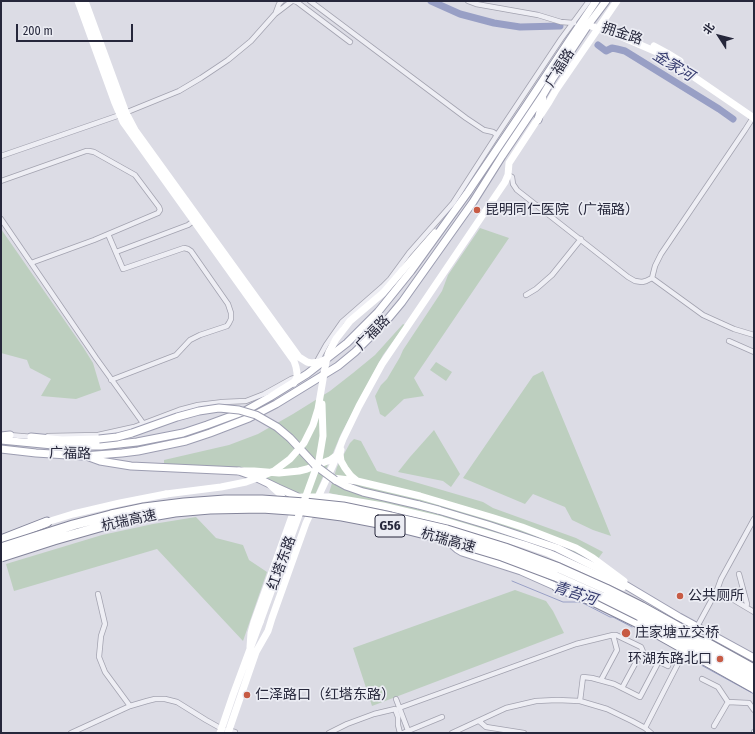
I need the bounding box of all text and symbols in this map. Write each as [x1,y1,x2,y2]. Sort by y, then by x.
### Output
scale bar [18,16,135,42]
north arrow [699,16,739,56]
street label: 拥金路 [599,20,645,48]
text: 北 [700,20,717,37]
text: 200 m [23,24,53,38]
street label: 广福路 [542,46,578,90]
water label: 金家河 [649,46,697,86]
place label: 昆明同仁医院（广福路） [485,202,639,218]
marker: 昆明同仁医院（广福路） [472,205,482,215]
street label: 广福路 [352,312,394,354]
street label: 广福路 [49,445,91,463]
street label: 杭瑞高速 [100,507,158,535]
road number: G56 [375,515,405,537]
street label: 杭瑞高速 [419,525,477,557]
street label: 红塔东路 [265,534,299,592]
water label: 青苔河 [551,578,599,610]
place label: 公共厕所 [688,588,744,604]
marker: 公共厕所 [675,591,685,601]
place label: 庄家塘立交桥 [635,625,719,641]
marker: 庄家塘立交桥 [620,627,632,639]
place label: 环湖东路北口 [628,651,712,667]
marker: 环湖东路北口 [715,654,725,664]
place label: 仁泽路口（红塔东路） [255,687,395,703]
marker: 仁泽路口（红塔东路） [242,690,252,700]

